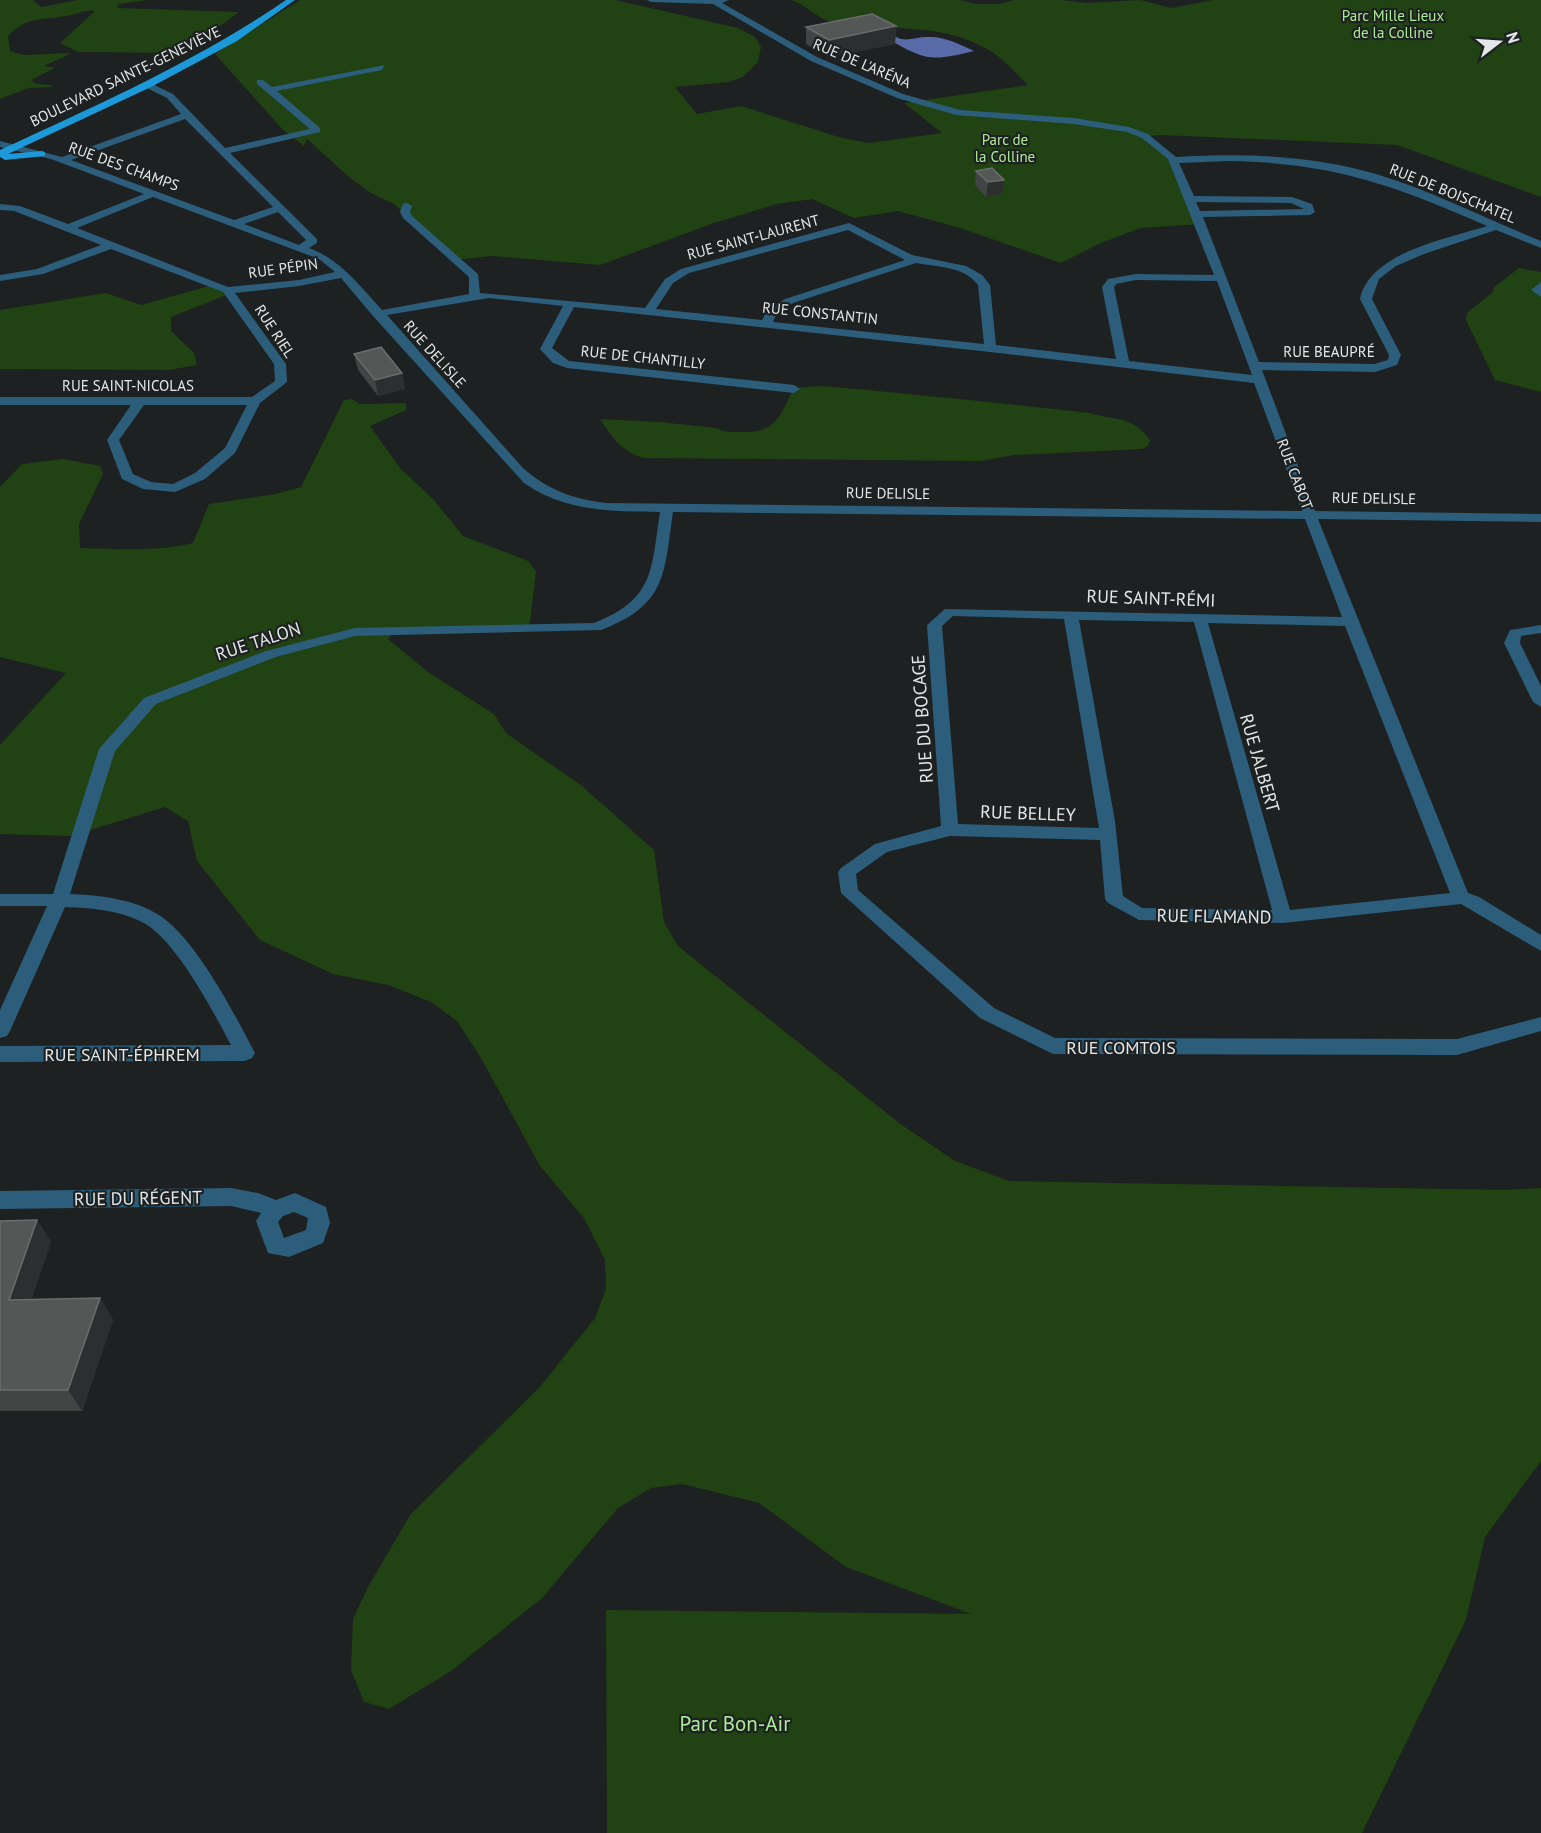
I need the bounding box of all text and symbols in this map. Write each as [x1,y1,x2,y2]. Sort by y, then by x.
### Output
park label: Parc Mille Lieux de la Colline [1342,6,1444,42]
north arrow [1469,12,1529,72]
street label: BOULEVARD SAINTE-GENEVIÈVE [27,21,223,131]
text: N [1502,30,1524,46]
street label: RUE DE L'ARÉNA [810,34,914,92]
park label: Parc de la Colline [975,130,1035,166]
street label: RUE DES CHAMPS [66,137,182,195]
street label: RUE DE BOISCHATEL [1387,159,1519,227]
street label: RUE SAINT-LAURENT [685,210,822,264]
street label: RUE PÉPIN [247,254,319,282]
street label: RUE CONSTANTIN [761,297,879,329]
street label: RUE RIEL [251,301,299,361]
street label: RUE DELISLE [400,316,470,392]
street label: RUE DE CHANTILLY [580,341,707,373]
street label: RUE BEAUPRÉ [1283,342,1375,361]
street label: RUE SAINT-NICOLAS [62,376,194,395]
street label: RUE CABOT [1273,436,1317,513]
street label: RUE DELISLE [846,483,930,503]
street label: RUE DELISLE [1332,488,1416,508]
street label: RUE SAINT-RÉMI [1086,584,1216,612]
street label: RUE TALON [213,616,303,666]
street label: RUE DU BOCAGE [906,654,938,784]
street label: RUE JALBERT [1235,711,1285,815]
street label: RUE BELLEY [980,800,1076,826]
street label: RUE FLAMAND [1156,903,1272,929]
street label: RUE COMTOIS [1066,1036,1176,1059]
street label: RUE SAINT-ÉPHREM [44,1043,200,1066]
street label: RUE DU RÉGENT [74,1185,202,1211]
park label: Parc Bon-Air [680,1710,790,1737]

